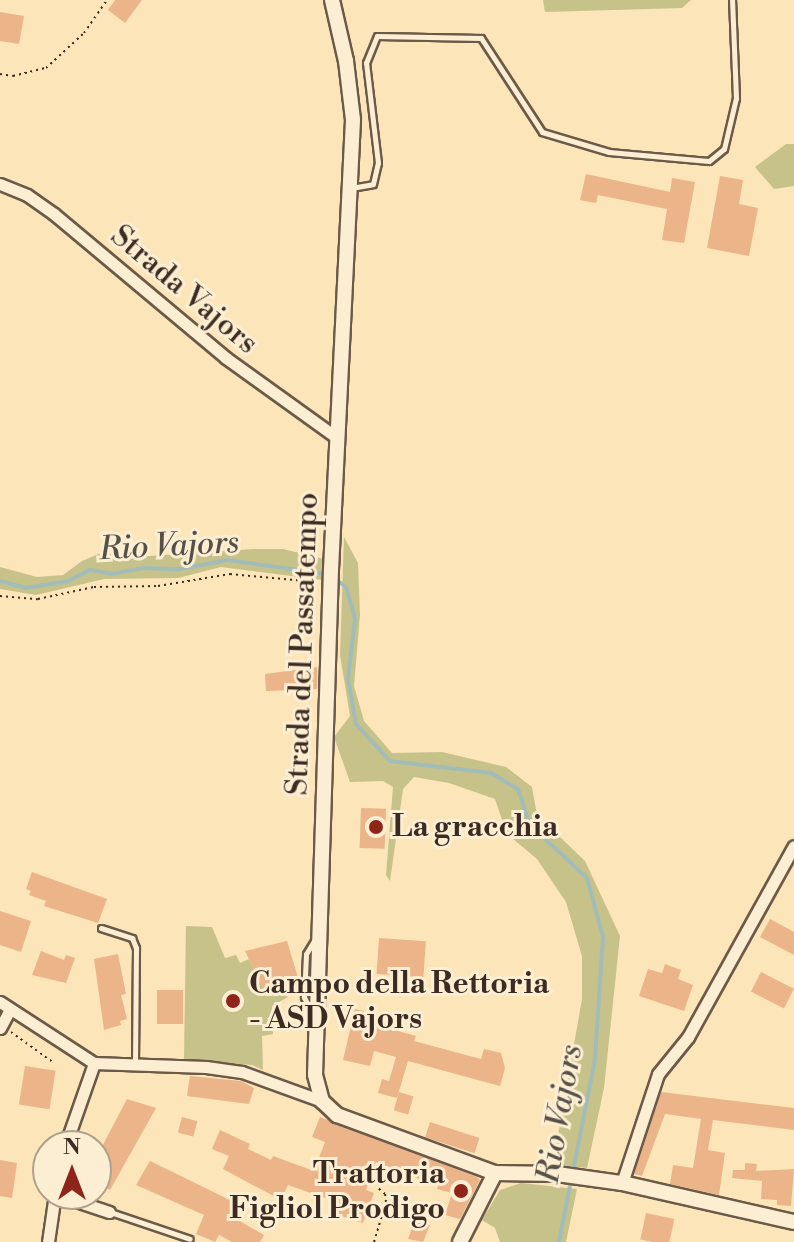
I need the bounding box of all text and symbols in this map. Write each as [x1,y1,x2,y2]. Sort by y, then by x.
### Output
street label: Strada Vajors [103,218,265,362]
street label: Strada del Passatempo [280,492,326,796]
water label: Rio Vajors [98,523,240,569]
place label: La gracchia [392,809,558,845]
marker: La gracchia [367,818,385,836]
place label: Campo della Rettoria - ASD Vajors [249,966,549,1036]
marker: Campo della Rettoria - ASD Vajors [224,992,242,1010]
water label: Rio Vajors [529,1042,591,1186]
north arrow [32,1130,112,1210]
text: N [63,1134,81,1161]
place label: Trattoria Figliol Prodigo [229,1156,445,1226]
marker: Trattoria Figliol Prodigo [452,1182,470,1200]

